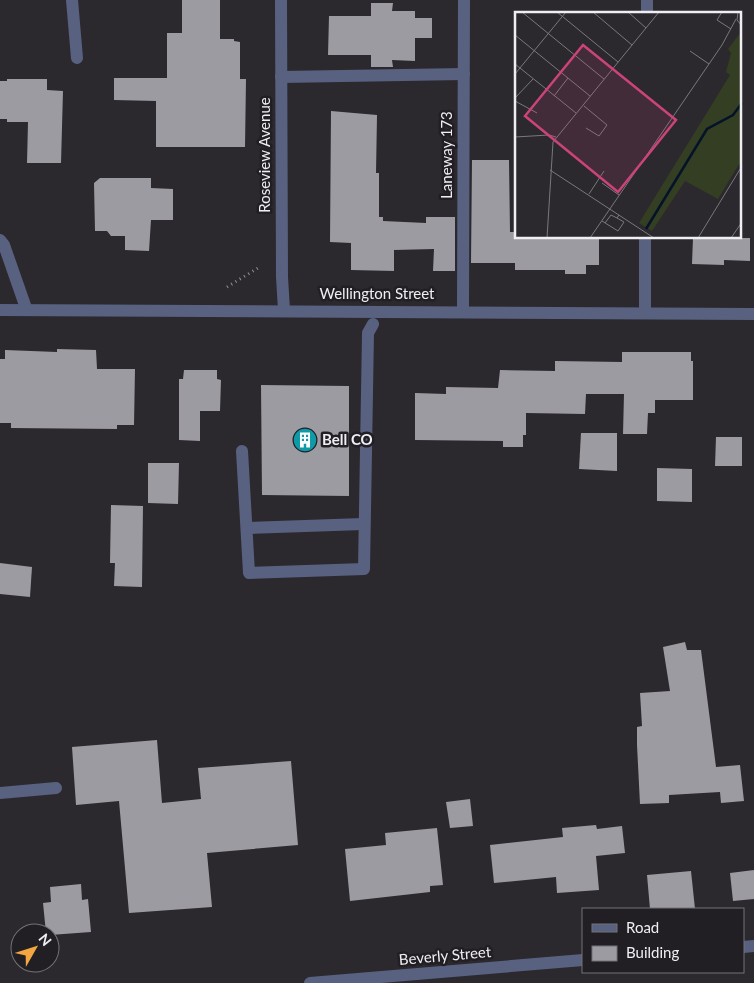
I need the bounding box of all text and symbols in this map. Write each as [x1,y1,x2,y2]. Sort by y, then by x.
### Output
inset map [515,12,742,239]
street label: Roseview Avenue [255,97,273,213]
street label: Laneway 173 [437,111,455,199]
street label: Wellington Street [319,284,435,302]
building icon: Bell CO [292,427,318,453]
place label: Bell CO [322,430,373,448]
legend [582,908,744,973]
text: Road [626,918,659,936]
north arrow [10,923,60,973]
text: N [35,930,55,949]
street label: Beverly Street [398,942,492,968]
text: Building [626,943,679,961]

